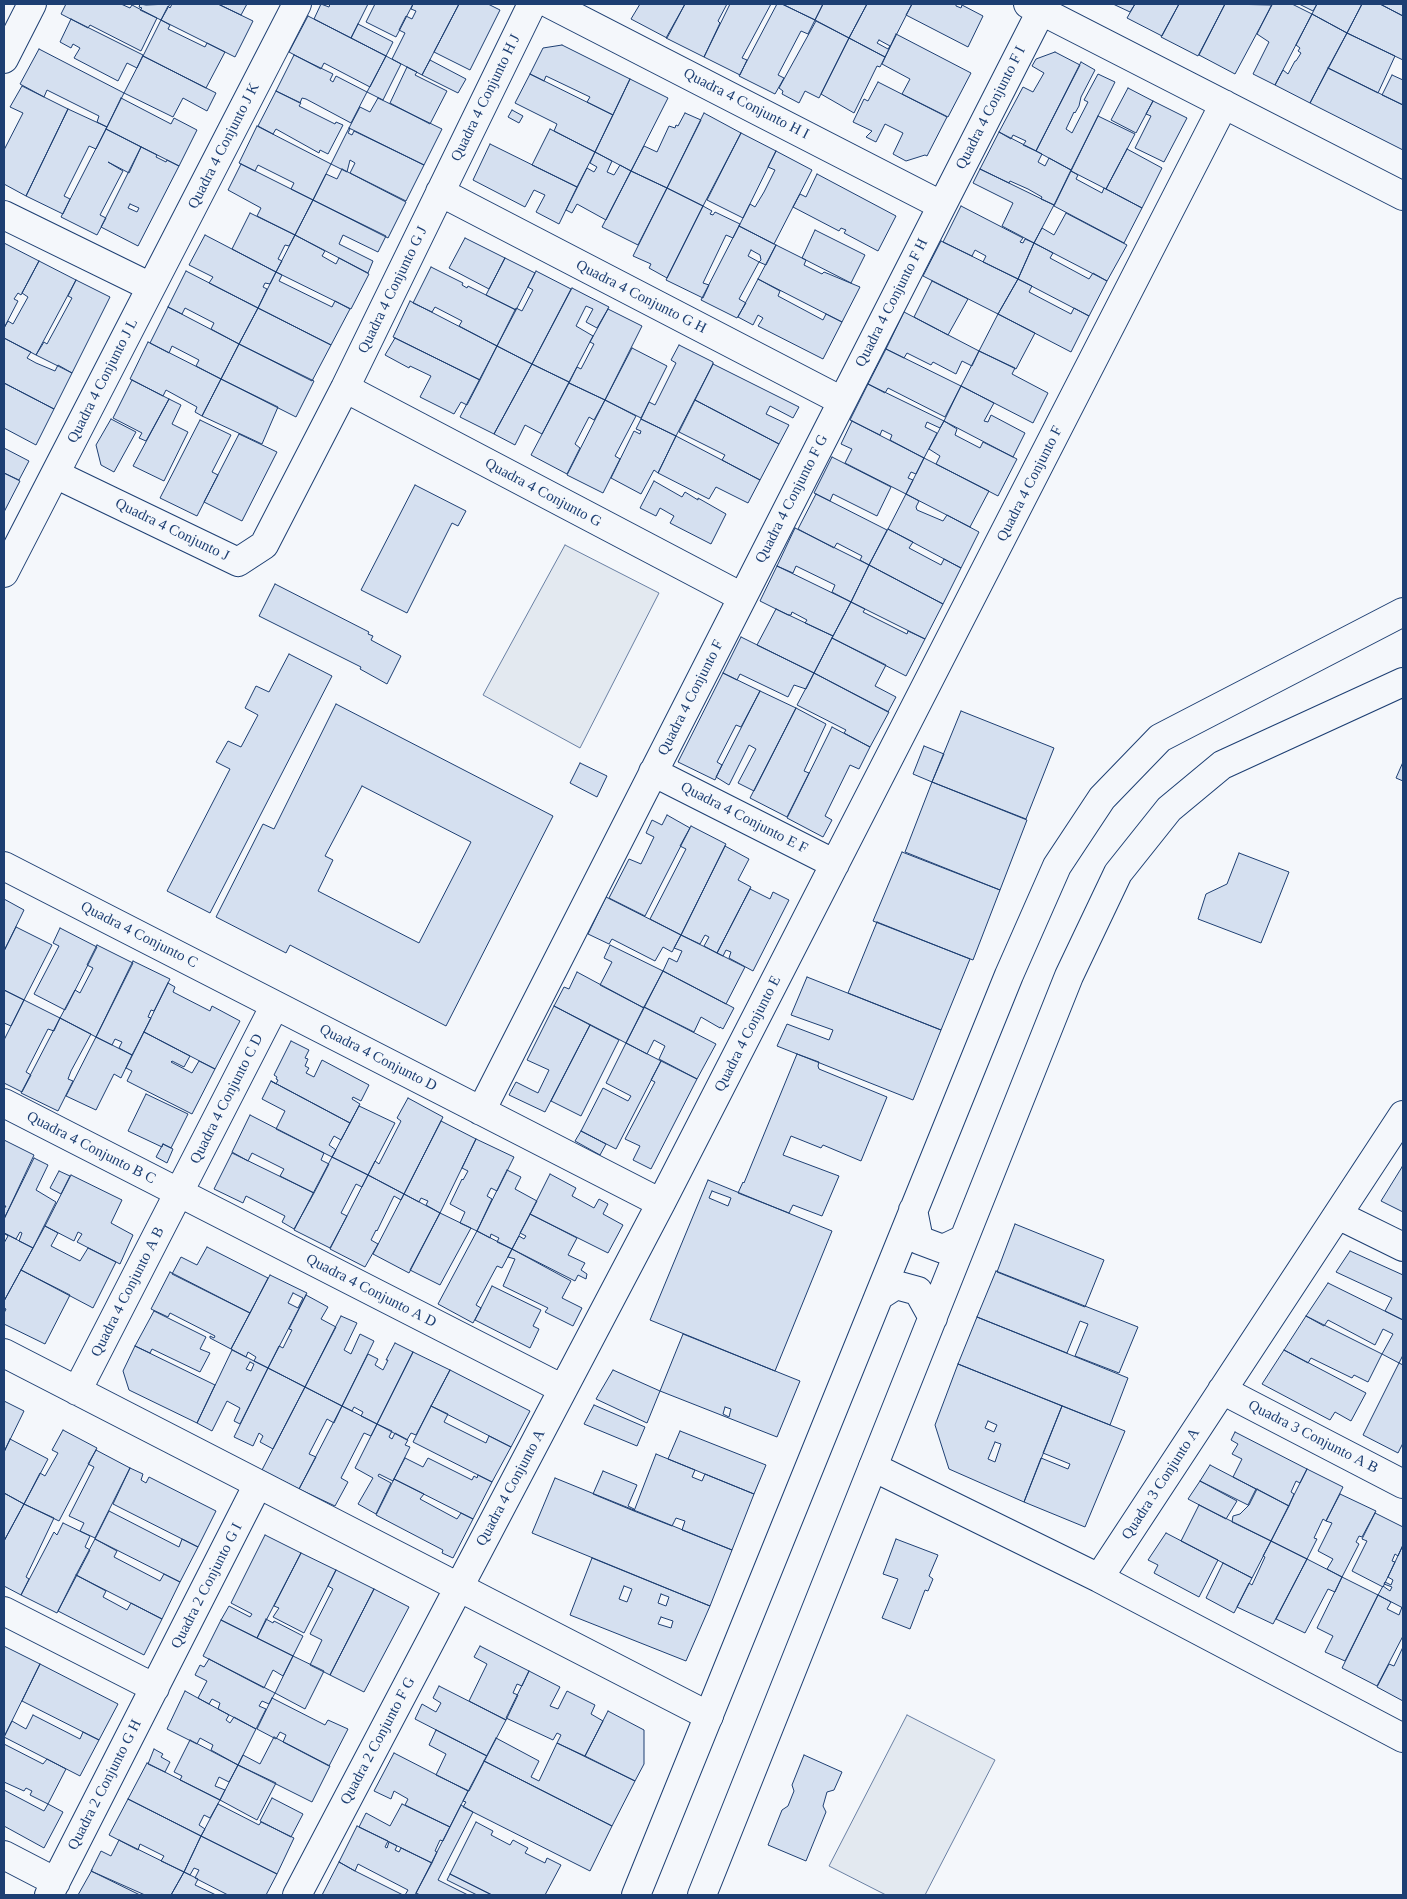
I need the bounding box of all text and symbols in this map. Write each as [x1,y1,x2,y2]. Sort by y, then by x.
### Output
street label: Quadra 4 Conjunto H J [447,32,525,164]
street label: Quadra 4 Conjunto F I [952,43,1030,173]
street label: Quadra 4 Conjunto H I [680,65,812,143]
street label: Quadra 4 Conjunto J K [184,80,264,212]
street label: Quadra 4 Conjunto G J [354,224,432,356]
street label: Quadra 4 Conjunto F H [852,236,932,370]
street label: Quadra 4 Conjunto G H [573,256,709,338]
street label: Quadra 4 Conjunto J L [64,316,142,446]
street label: Quadra 4 Conjunto F [993,423,1067,545]
street label: Quadra 4 Conjunto F G [752,432,832,566]
street label: Quadra 4 Conjunto G [482,455,604,531]
street label: Quadra 4 Conjunto J [112,495,232,565]
street label: Quadra 4 Conjunto F [654,637,728,759]
street label: Quadra 4 Conjunto E F [678,778,810,858]
street label: Quadra 4 Conjunto C [78,898,200,972]
street label: Quadra 4 Conjunto E [711,973,785,1095]
street label: Quadra 4 Conjunto D [316,1021,440,1095]
street label: Quadra 4 Conjunto C D [186,1031,268,1167]
street label: Quadra 4 Conjunto B C [23,1108,159,1188]
street label: Quadra 4 Conjunto A B [87,1224,169,1360]
street label: Quadra 4 Conjunto A D [303,1250,439,1332]
street label: Quadra 3 Conjunto A B [1245,1396,1381,1478]
street label: Quadra 3 Conjunto A [1118,1425,1204,1543]
street label: Quadra 4 Conjunto A [473,1427,549,1549]
street label: Quadra 2 Conjunto G I [168,1520,246,1652]
street label: Quadra 2 Conjunto F G [337,1674,419,1808]
street label: Quadra 2 Conjunto G H [64,1717,146,1853]

